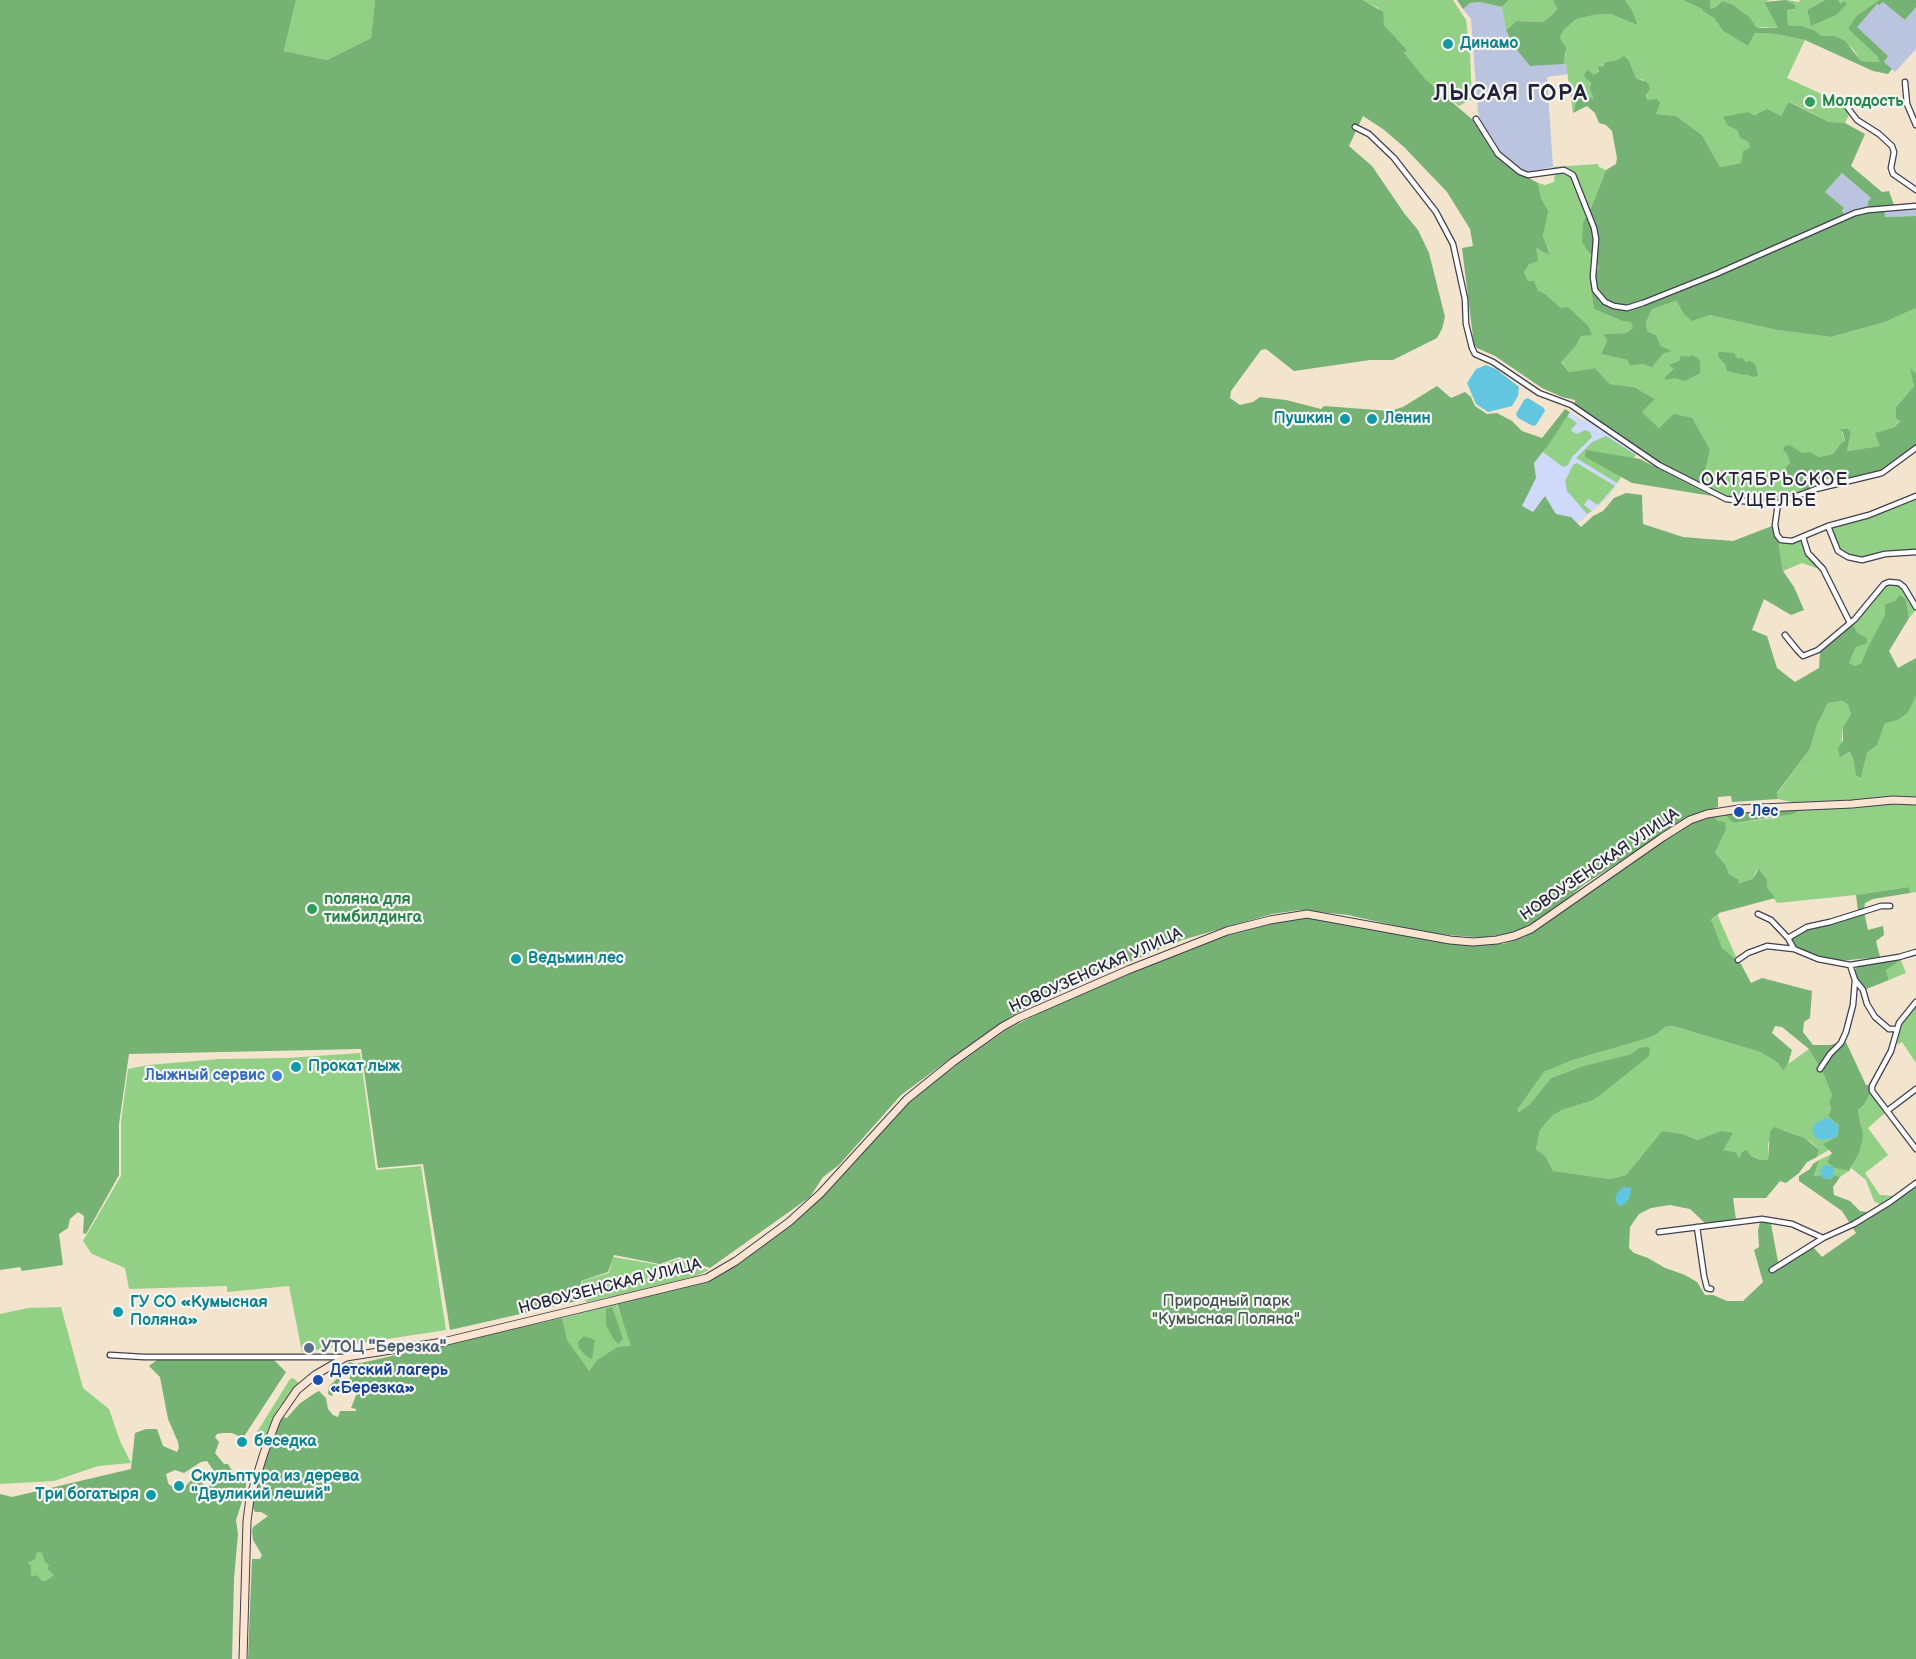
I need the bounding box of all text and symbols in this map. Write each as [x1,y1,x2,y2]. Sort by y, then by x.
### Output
place label: Динамо [1460,34,1518,54]
marker: Динамо [1441,37,1455,51]
district label: ЛЫСАЯ ГОРА [1433,81,1589,107]
place label: Молодость [1822,92,1903,112]
marker: Молодость [1803,95,1817,109]
place label: Пушкин [1274,409,1333,429]
place label: Ленин [1384,409,1431,429]
marker: Пушкин [1338,412,1352,426]
marker: Ленин [1365,412,1379,426]
district label: ОКТЯБРЬСКОЕ УЩЕЛЬЕ [1701,469,1849,512]
place label: Лес [1751,802,1778,822]
street label: НОВОУЗЕНСКАЯ УЛИЦА [1517,805,1683,925]
marker: Лес [1732,805,1746,819]
place label: поляна для тимбилдинга [324,890,422,928]
marker: поляна для тимбилдинга [305,902,319,916]
street label: НОВОУЗЕНСКАЯ УЛИЦА [1007,924,1185,1018]
place label: Ведьмин лес [528,949,624,969]
marker: Ведьмин лес [509,952,523,966]
place label: Прокат лыж [308,1057,400,1077]
marker: Прокат лыж [289,1060,303,1074]
place label: Лыжный сервис [145,1066,265,1086]
marker: Лыжный сервис [270,1069,284,1083]
street label: НОВОУЗЕНСКАЯ УЛИЦА [517,1255,703,1319]
park label: Природный парк "Кумысная Поляна" [1152,1292,1300,1330]
place label: ГУ СО «Кумысная Поляна» [130,1293,268,1331]
marker: ГУ СО «Кумысная Поляна» [111,1305,125,1319]
place label: УТОЦ "Березка" [321,1338,447,1358]
marker: УТОЦ "Березка" [302,1341,316,1355]
place label: Детский лагерь «Березка» [330,1361,448,1399]
marker: Детский лагерь «Березка» [311,1373,325,1387]
place label: беседка [254,1432,317,1452]
marker: беседка [235,1435,249,1449]
place label: Cкульптура из дерева "Двуликий леший" [191,1467,359,1505]
marker: Cкульптура из дерева "Двуликий леший" [172,1479,186,1493]
place label: Три богатыря [35,1485,139,1505]
marker: Три богатыря [144,1488,158,1502]

